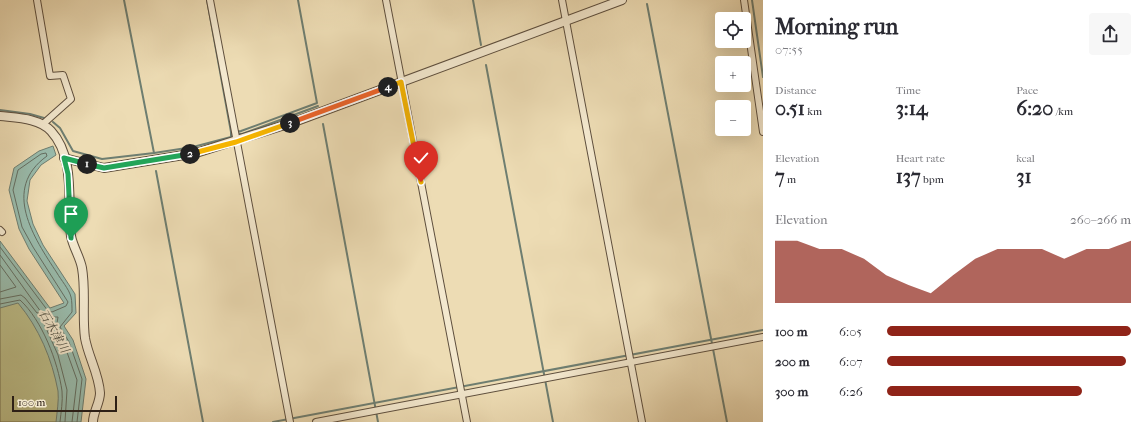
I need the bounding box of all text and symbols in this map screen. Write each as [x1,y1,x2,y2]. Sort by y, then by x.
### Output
map controls [715,12,751,136]
button: locate [715,12,751,48]
button: share [1089,13,1131,55]
text: Morning run [775,14,898,40]
text: 07:55 [775,42,803,57]
button: + [715,56,751,92]
pin: 4 [378,77,398,97]
text: 4 [385,80,391,93]
text: Distance [775,84,816,97]
text: Time [896,84,921,97]
text: Pace [1016,84,1038,97]
text: 0.51 [775,97,805,120]
text: 3:14 [896,97,928,120]
text: 6:20 [1016,97,1053,120]
button: − [715,100,751,136]
text: km [805,105,822,118]
text: /km [1053,105,1073,118]
pin: 3 [280,113,300,133]
text: 3 [288,116,292,129]
pin [404,141,438,182]
pin: 2 [180,144,200,164]
text: 2 [187,147,193,160]
icon: check [410,147,432,169]
text: Elevation [775,152,819,165]
text: Heart rate [896,152,945,165]
text: kcal [1016,152,1035,165]
pin: 1 [77,154,97,174]
text: 1 [85,157,89,170]
text: 7 [775,165,785,188]
text: 137 [896,165,921,188]
text: 31 [1016,165,1032,188]
text: m [785,173,796,186]
text: bpm [921,173,944,186]
pin [54,197,88,238]
icon: arrive [60,203,82,225]
text: Elevation [775,212,828,227]
text: 260–266 m [1070,212,1131,227]
water label: 石木津川 [36,307,73,357]
text: 100 m [775,324,808,339]
text: 6:05 [839,324,862,339]
text: 200 m [775,354,810,369]
text: 6:07 [839,354,863,369]
text: 300 m [775,384,808,399]
text: 6:26 [839,384,863,399]
scale bar [12,394,117,413]
text: 100 m [18,396,46,409]

